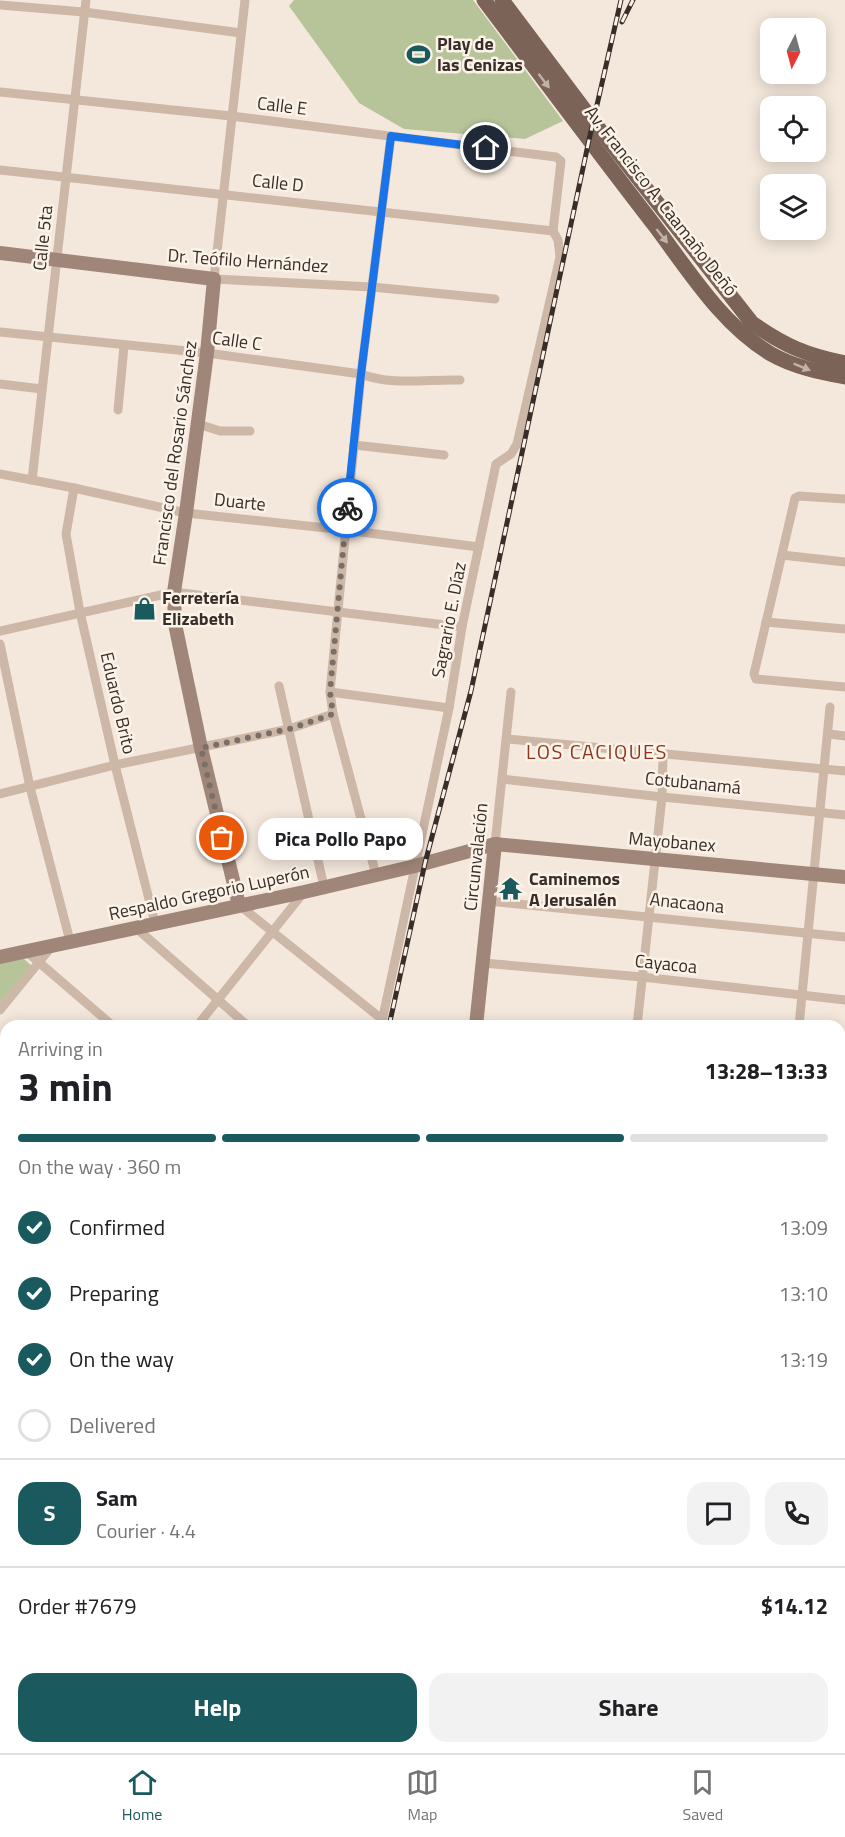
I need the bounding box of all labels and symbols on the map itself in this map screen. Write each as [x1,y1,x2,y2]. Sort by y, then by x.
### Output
north arrow [760,18,826,84]
place label: Play de las Cenizas [437,30,523,78]
sports icon: Play de las Cenizas [406,41,432,67]
one-way arrow [538,73,550,88]
street label: Calle E [256,89,309,122]
street label: Av. Francisco A. Caamaño Deñó [578,100,744,302]
pin [460,122,511,173]
street label: Calle D [251,166,305,199]
street label: Calle 5ta [26,204,59,272]
one-way arrow [656,228,669,244]
street label: Dr. Teófilo Hernández [167,241,329,280]
street label: Calle C [210,324,264,357]
street label: Francisco del Rosario Sánchez [145,339,204,567]
one-way arrow [793,363,811,372]
courier [317,478,377,538]
street label: Duarte [213,485,267,518]
street label: Sagrario E. Díaz [424,560,473,680]
place label: Ferretería Elizabeth [162,584,239,632]
shop icon: Ferretería Elizabeth [131,595,157,621]
street label: Eduardo Brito [94,649,143,757]
district label: LOS CACIQUES [526,736,668,767]
street label: Cotubanamá [644,764,742,801]
street label: Circunvalación [456,802,495,912]
pin [196,812,247,863]
callout: Pica Pollo Papo [258,817,423,859]
street label: Mayobanex [627,824,717,859]
street label: Respaldo Gregorio Luperón [106,858,312,927]
place label: Caminemos A Jerusalén [529,865,620,913]
temple icon: Caminemos A Jerusalén [498,876,524,902]
street label: Anacaona [649,885,725,920]
street label: Cayacoa [634,947,699,980]

